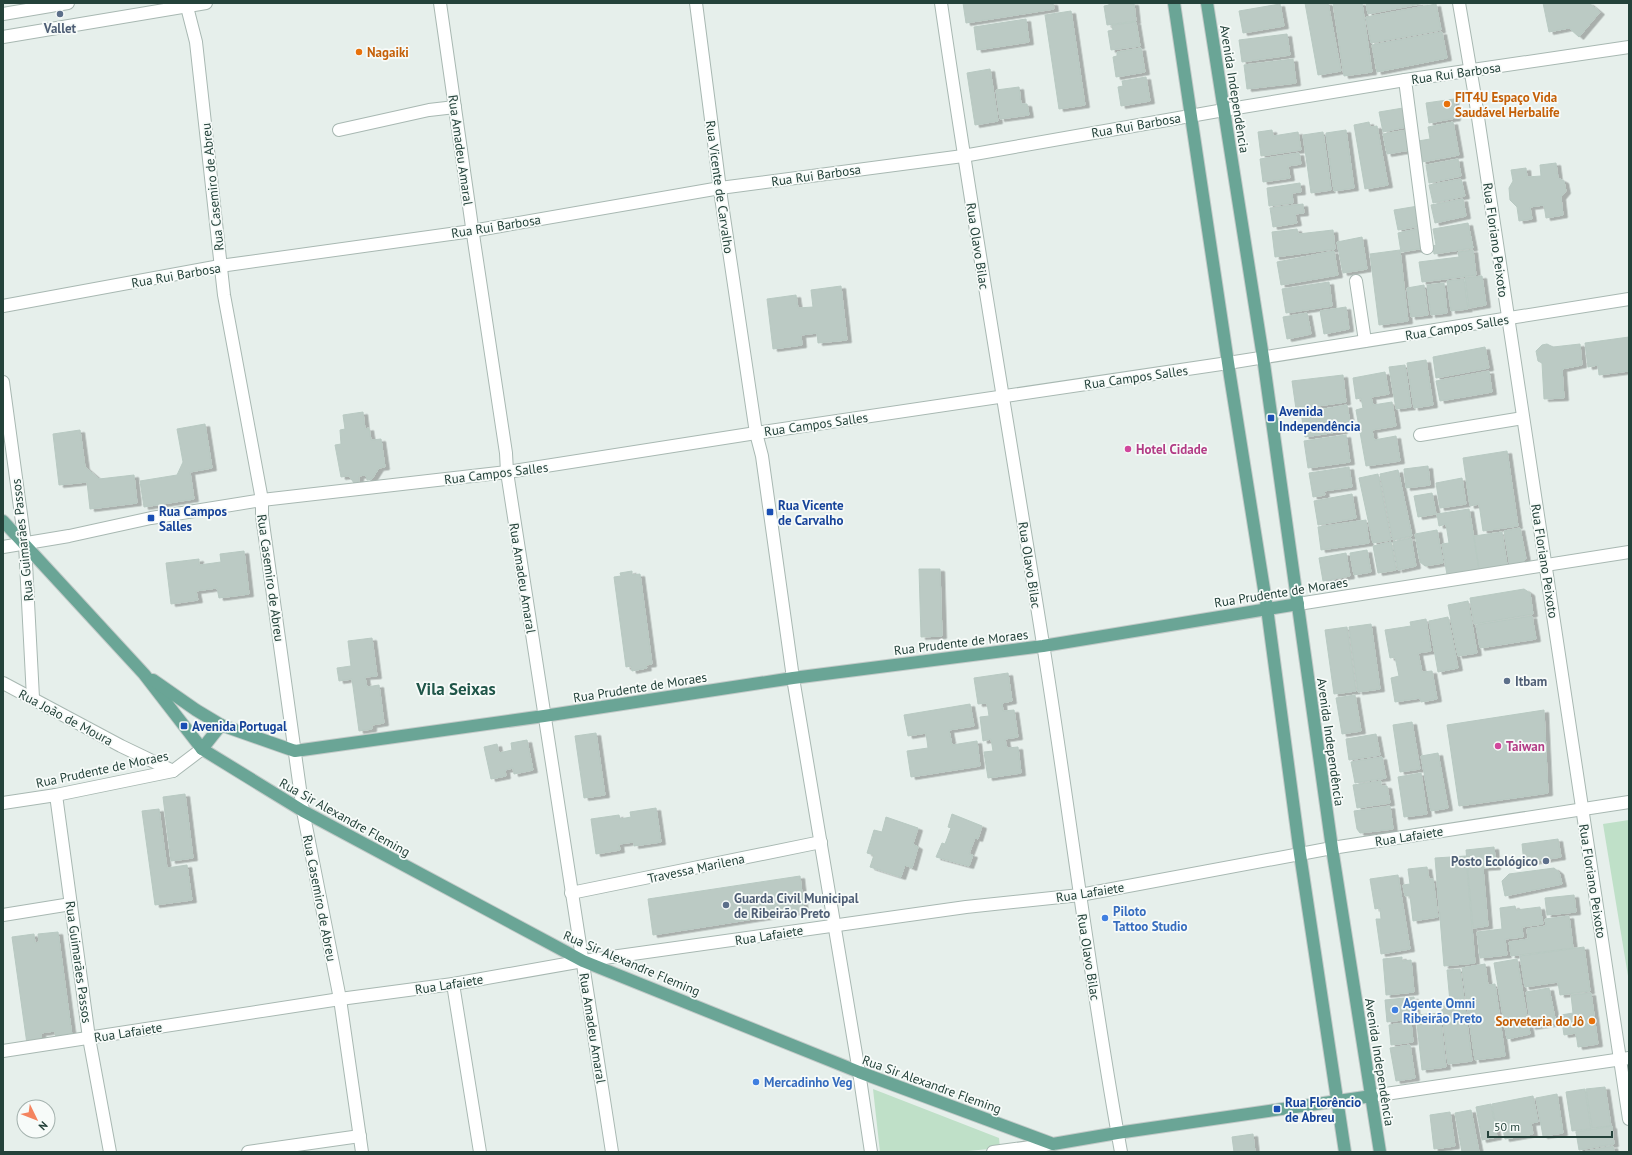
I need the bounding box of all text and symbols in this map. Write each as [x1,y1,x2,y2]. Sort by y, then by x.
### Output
marker: Vallet [55,9,65,19]
place label: Vallet [43,20,77,37]
street label: Avenida Independência [1216,24,1253,154]
place label: Nagaiki [367,44,409,61]
marker: Nagaiki [354,47,364,57]
street label: Rua Rui Barbosa [1410,59,1502,88]
place label: FIT4U Espaço Vida Saudável Herbalife [1455,89,1560,121]
street label: Rua Amadeu Amaral [444,94,477,207]
marker: FIT4U Espaço Vida Saudável Herbalife [1442,99,1452,109]
street label: Rua Rui Barbosa [1090,109,1182,142]
street label: Rua Vicente de Carvalho [702,119,737,255]
street label: Rua Casemiro de Abreu [197,122,228,252]
street label: Rua Rui Barbosa [770,161,862,190]
street label: Rua Floriano Peixoto [1479,182,1512,298]
street label: Rua Olavo Bilac [962,202,993,291]
street label: Rua Rui Barbosa [450,211,542,242]
street label: Rua Rui Barbosa [130,259,222,292]
street label: Rua Campos Salles [1404,311,1510,344]
street label: Rua Campos Salles [1083,362,1189,393]
place label: Avenida Independência [1279,403,1360,435]
street label: Rua Campos Salles [763,409,869,440]
marker: Avenida Independência [1266,413,1276,423]
place label: Hotel Cidade [1136,441,1208,458]
marker: Hotel Cidade [1123,444,1133,454]
street label: Rua Campos Salles [443,459,549,488]
street label: Rua Guimarães Passos [8,478,37,602]
place label: Rua Vicente de Carvalho [778,497,844,529]
place label: Rua Campos Salles [159,503,227,535]
street label: Rua Floriano Peixoto [1527,503,1562,619]
marker: Rua Vicente de Carvalho [765,507,775,517]
marker: Rua Campos Salles [146,513,156,523]
street label: Rua Casemiro de Abreu [253,513,288,643]
street label: Rua Olavo Bilac [1014,521,1045,610]
street label: Rua Amadeu Amaral [505,522,540,635]
street label: Rua Prudente de Moraes [1213,574,1349,611]
street label: Rua Prudente de Moraes [893,626,1029,659]
street label: Rua Prudente de Moraes [572,669,708,706]
place label: Itbam [1515,673,1547,690]
marker: Itbam [1502,676,1512,686]
street label: Avenida Independência [1313,677,1348,807]
district label: Vila Seixas [415,678,496,700]
street label: Rua João de Moura [16,685,116,749]
place label: Avenida Portugal [192,718,287,735]
marker: Avenida Portugal [179,721,189,731]
place label: Taiwan [1506,738,1545,755]
marker: Taiwan [1493,741,1503,751]
street label: Rua Prudente de Moraes [34,747,170,792]
street label: Rua Sir Alexandre Fleming [276,774,413,861]
street label: Rua Lafaiete [1374,823,1444,850]
street label: Rua Floriano Peixoto [1575,823,1610,939]
street label: Rua Casemiro de Abreu [299,833,340,963]
street label: Travessa Marilena [646,850,746,887]
place label: Posto Ecológico [1451,853,1538,870]
marker: Posto Ecológico [1541,856,1551,866]
street label: Rua Lafaiete [1055,879,1125,906]
place label: Guarda Civil Municipal de Ribeirão Preto [734,890,859,922]
street label: Rua Guimarães Passos [62,900,95,1024]
marker: Guarda Civil Municipal de Ribeirão Preto [721,900,731,910]
place label: Piloto Tattoo Studio [1113,903,1188,935]
street label: Rua Olavo Bilac [1073,913,1104,1002]
marker: Piloto Tattoo Studio [1100,913,1110,923]
street label: Rua Lafaiete [734,922,804,949]
street label: Rua Sir Alexandre Fleming [561,927,703,1000]
street label: Rua Lafaiete [414,971,484,998]
street label: Rua Amadeu Amaral [575,972,610,1085]
place label: Agente Omni Ribeirão Preto [1403,995,1482,1027]
street label: Avenida Independência [1361,997,1398,1127]
marker: Agente Omni Ribeirão Preto [1390,1005,1400,1015]
place label: Sorveteria do Jô [1495,1013,1584,1030]
marker: Sorveteria do Jô [1587,1016,1597,1026]
street label: Rua Lafaiete [93,1019,163,1046]
street label: Rua Sir Alexandre Fleming [860,1051,1004,1118]
place label: Mercadinho Veg [764,1074,853,1091]
marker: Mercadinho Veg [751,1077,761,1087]
place label: Rua Florêncio de Abreu [1285,1094,1361,1126]
north arrow [16,1099,56,1139]
marker: Rua Florêncio de Abreu [1272,1104,1282,1114]
scale bar [1488,1113,1612,1139]
text: N [36,1118,51,1133]
text: 50 m [1494,1119,1520,1134]

